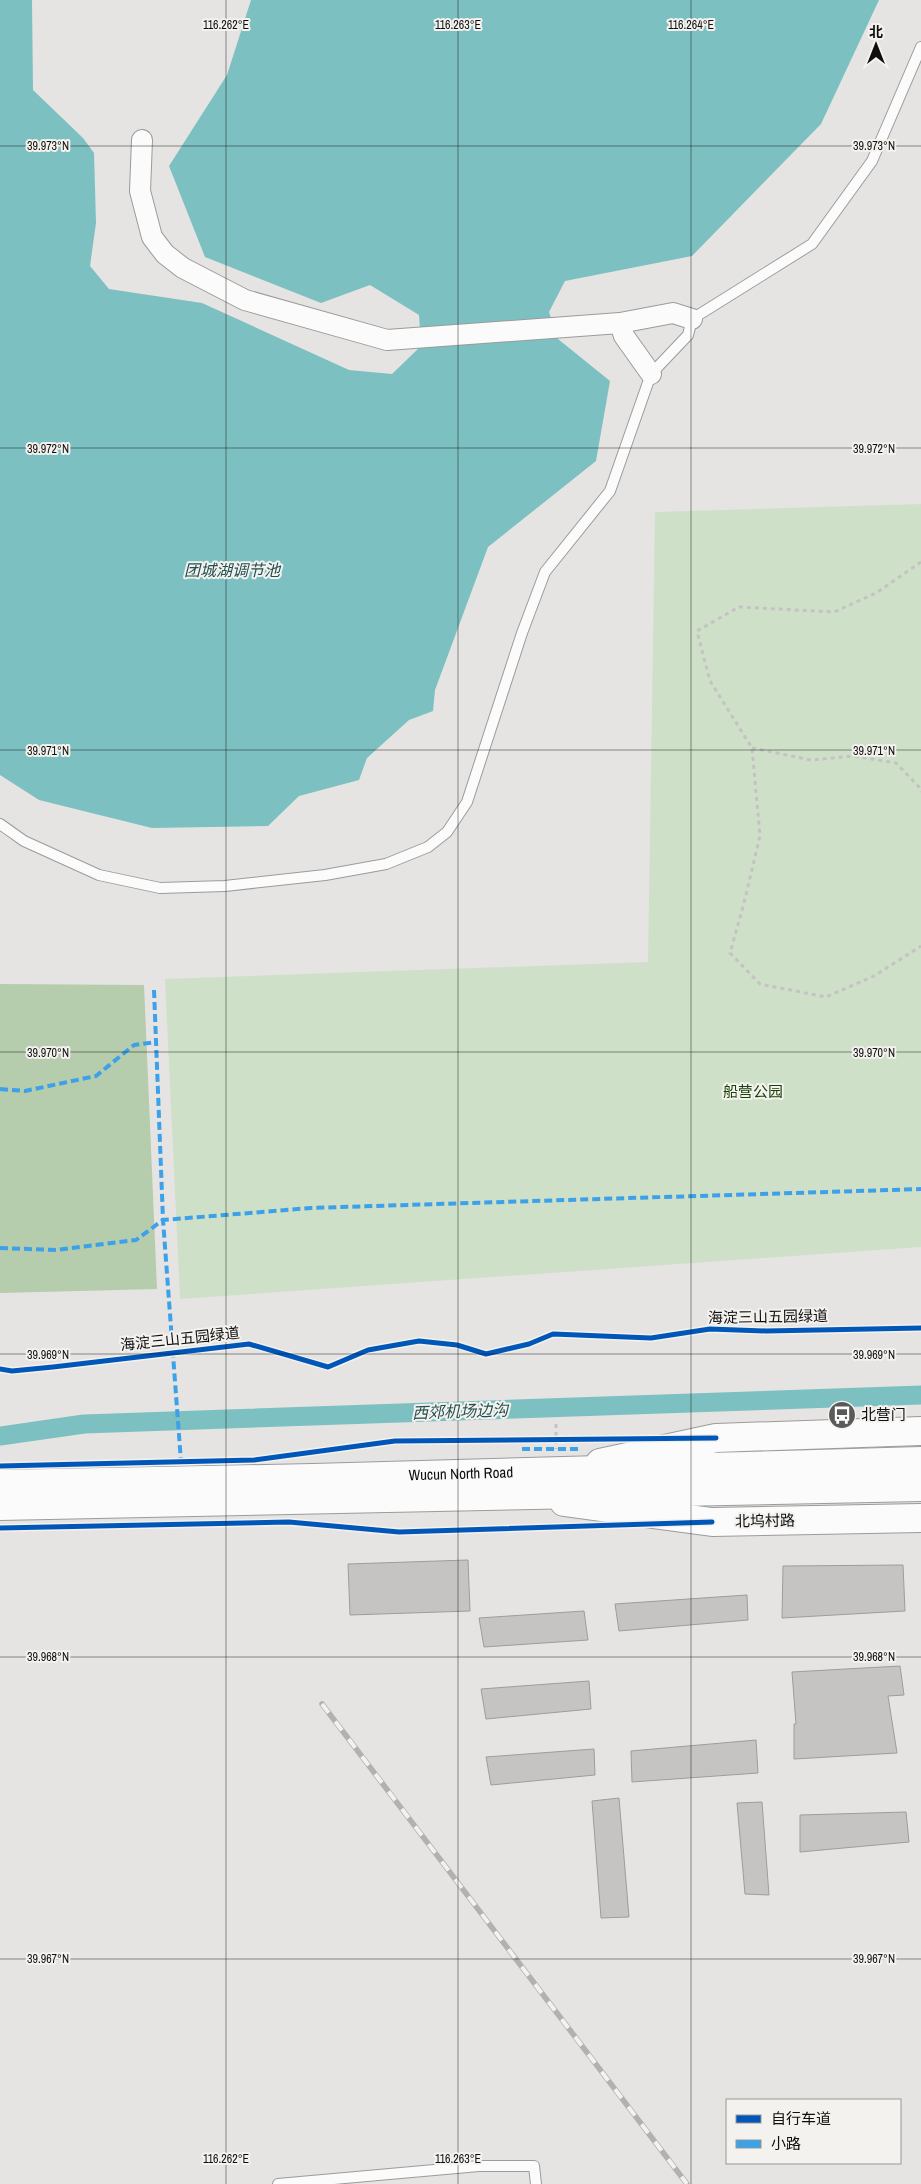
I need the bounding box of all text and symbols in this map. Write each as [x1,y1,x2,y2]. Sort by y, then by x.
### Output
text: 116.262°E [203,17,249,33]
text: 116.263°E [435,17,481,33]
text: 116.264°E [668,17,714,33]
north arrow [851,20,901,70]
text: 北 [869,23,883,41]
text: 39.973°N [27,138,69,154]
text: 39.973°N [853,138,895,154]
text: 39.972°N [27,441,69,457]
text: 39.972°N [853,441,895,457]
water label: 团城湖调节池 [184,559,282,581]
text: 39.971°N [27,743,69,759]
text: 39.971°N [853,743,895,759]
text: 39.970°N [27,1045,69,1061]
text: 39.970°N [853,1045,895,1061]
park label: 船营公园 [723,1081,783,1102]
street label: 海淀三山五园绿道 [708,1305,828,1328]
street label: 海淀三山五园绿道 [119,1322,241,1355]
text: 39.969°N [27,1347,69,1363]
text: 39.969°N [853,1347,895,1363]
water label: 西郊机场边沟 [412,1398,510,1424]
bus stop icon: 北营门 [827,1400,857,1430]
place label: 北营门 [861,1404,906,1425]
street label: Wucun North Road [408,1461,513,1485]
street label: 北坞村路 [735,1509,795,1532]
text: 39.968°N [27,1649,69,1665]
text: 39.968°N [853,1649,895,1665]
text: 39.967°N [27,1951,69,1967]
text: 39.967°N [853,1951,895,1967]
legend [726,2099,901,2164]
text: 自行车道 [771,2108,831,2129]
text: 小路 [771,2133,801,2154]
text: 116.262°E [203,2151,249,2167]
text: 116.263°E [435,2151,481,2167]

